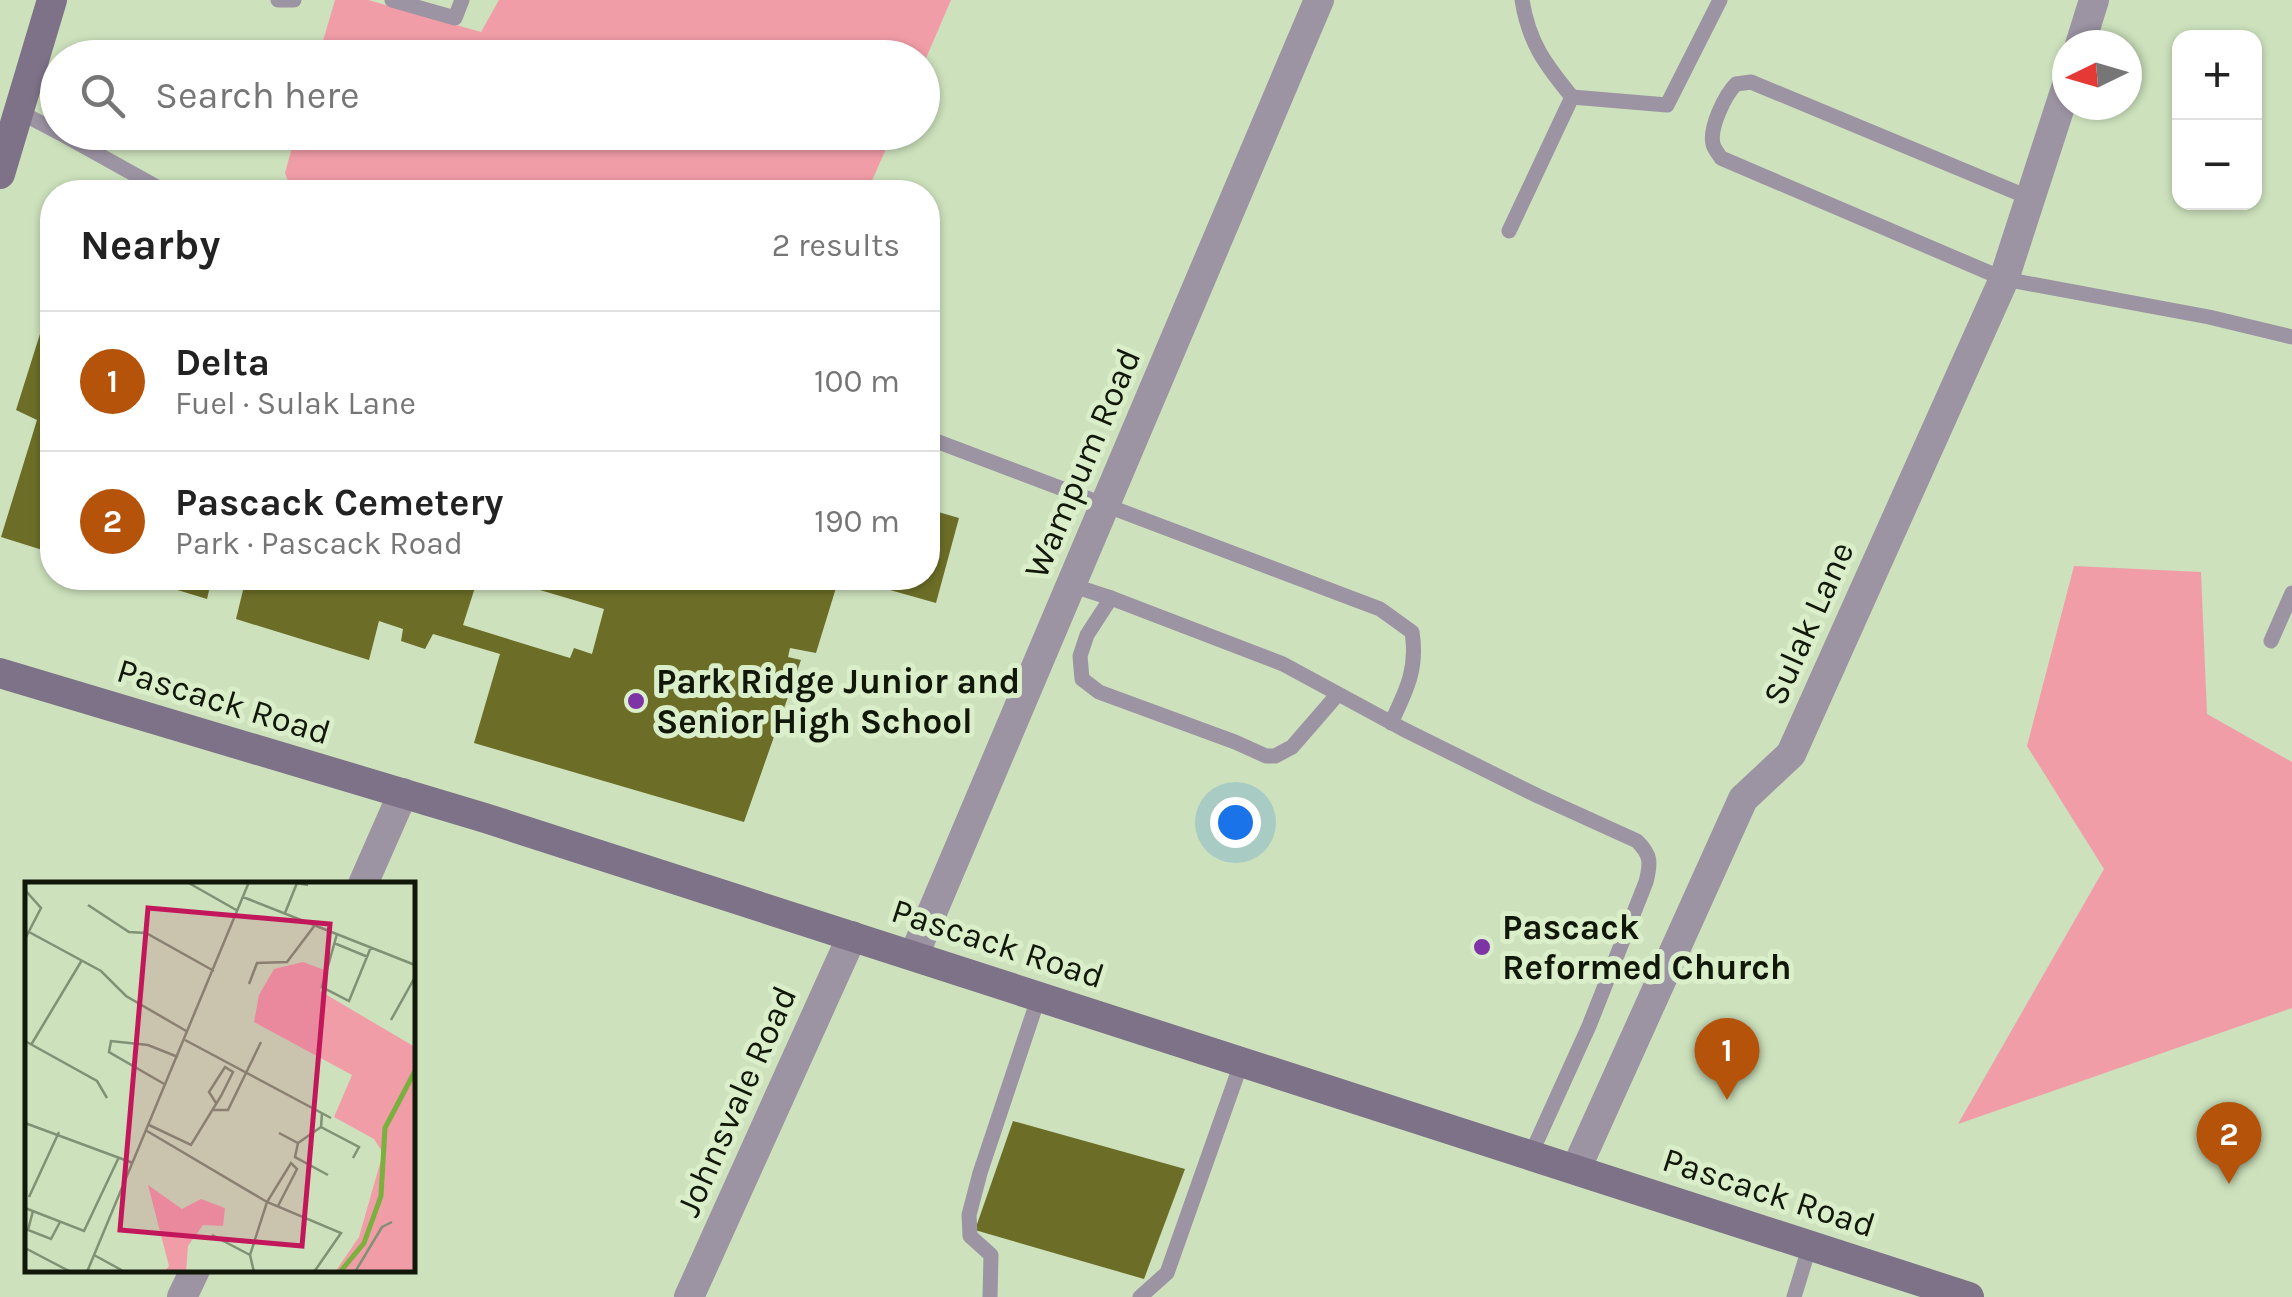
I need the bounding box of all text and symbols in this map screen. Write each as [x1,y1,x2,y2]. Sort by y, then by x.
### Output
north arrow [2052,30,2142,120]
map controls [2172,30,2262,210]
button: + [2172,30,2262,120]
search box [40,40,940,150]
icon: search [75,68,130,123]
text: Search here [155,73,359,118]
button: − [2172,120,2262,210]
text: Nearby [80,220,220,270]
text: 2 results [772,227,900,264]
text: Delta [175,340,270,385]
street label: Wampum Road [1016,342,1149,584]
text: 1 [107,363,118,400]
text: 100 m [814,363,900,400]
text: Fuel · Sulak Lane [175,385,416,422]
text: Pascack Cemetery [175,480,504,525]
text: 2 [103,503,122,540]
text: 190 m [814,503,900,540]
text: Park · Pascack Road [175,525,463,562]
street label: Sulak Lane [1754,535,1863,711]
street label: Pascack Road [112,650,336,753]
place label: Park Ridge Junior and Senior High School [656,661,1020,743]
marker: Park Ridge Junior and Senior High School [625,690,647,712]
your location [1210,797,1261,848]
inset map [25,882,415,1272]
street label: Pascack Road [886,890,1109,997]
place label: Pascack Reformed Church [1502,907,1792,988]
marker: Pascack Reformed Church [1471,936,1493,958]
street label: Johnsvale Road [667,980,805,1223]
pin: 1 [1694,1018,1760,1100]
pin: 2 [2196,1102,2262,1184]
street label: Pascack Road [1657,1139,1880,1246]

